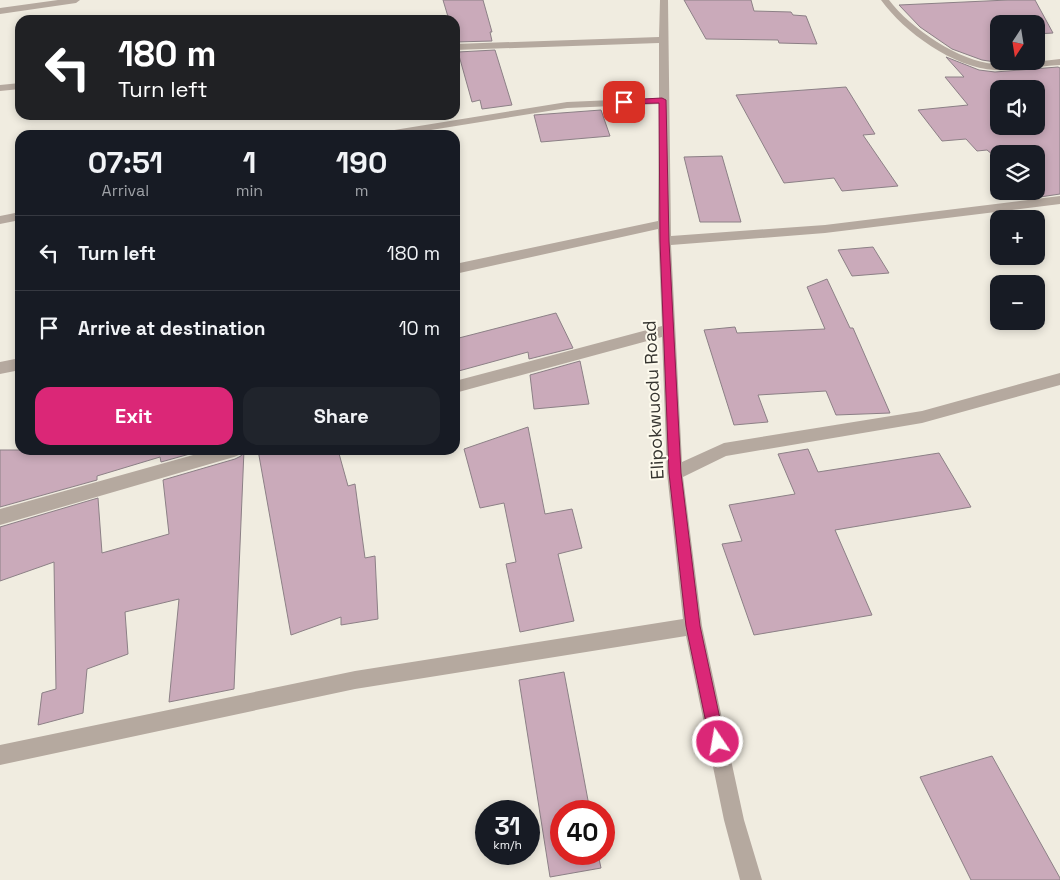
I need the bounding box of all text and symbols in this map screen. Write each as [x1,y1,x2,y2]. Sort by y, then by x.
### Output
north arrow [990,15,1045,70]
map controls [990,15,1045,330]
text: 180 m [118,32,216,76]
icon: left [35,35,100,100]
text: Turn left [118,75,208,103]
button: sound [990,80,1045,135]
pin [603,81,645,123]
icon: arrive [610,88,638,116]
text: 07:51 [88,143,163,182]
text: 1 [243,143,256,182]
text: 190 [336,143,387,182]
button: layers [990,145,1045,200]
text: Arrival [102,180,149,201]
text: min [236,180,263,201]
text: m [355,180,368,201]
button: + [990,210,1045,265]
icon: left [35,239,63,267]
text: Turn left [78,241,156,266]
text: 180 m [387,241,440,266]
button: − [990,275,1045,330]
icon: arrive [35,314,63,342]
text: Arrive at destination [78,316,266,341]
text: 10 m [399,316,440,341]
street label: Elipokwuodu Road [637,320,669,480]
button: Exit [35,387,233,445]
button: Share [243,387,440,445]
position arrow [691,715,743,767]
speed limit sign: 40 [550,800,615,865]
text: 31 [494,810,521,842]
text: km/h [493,837,522,853]

